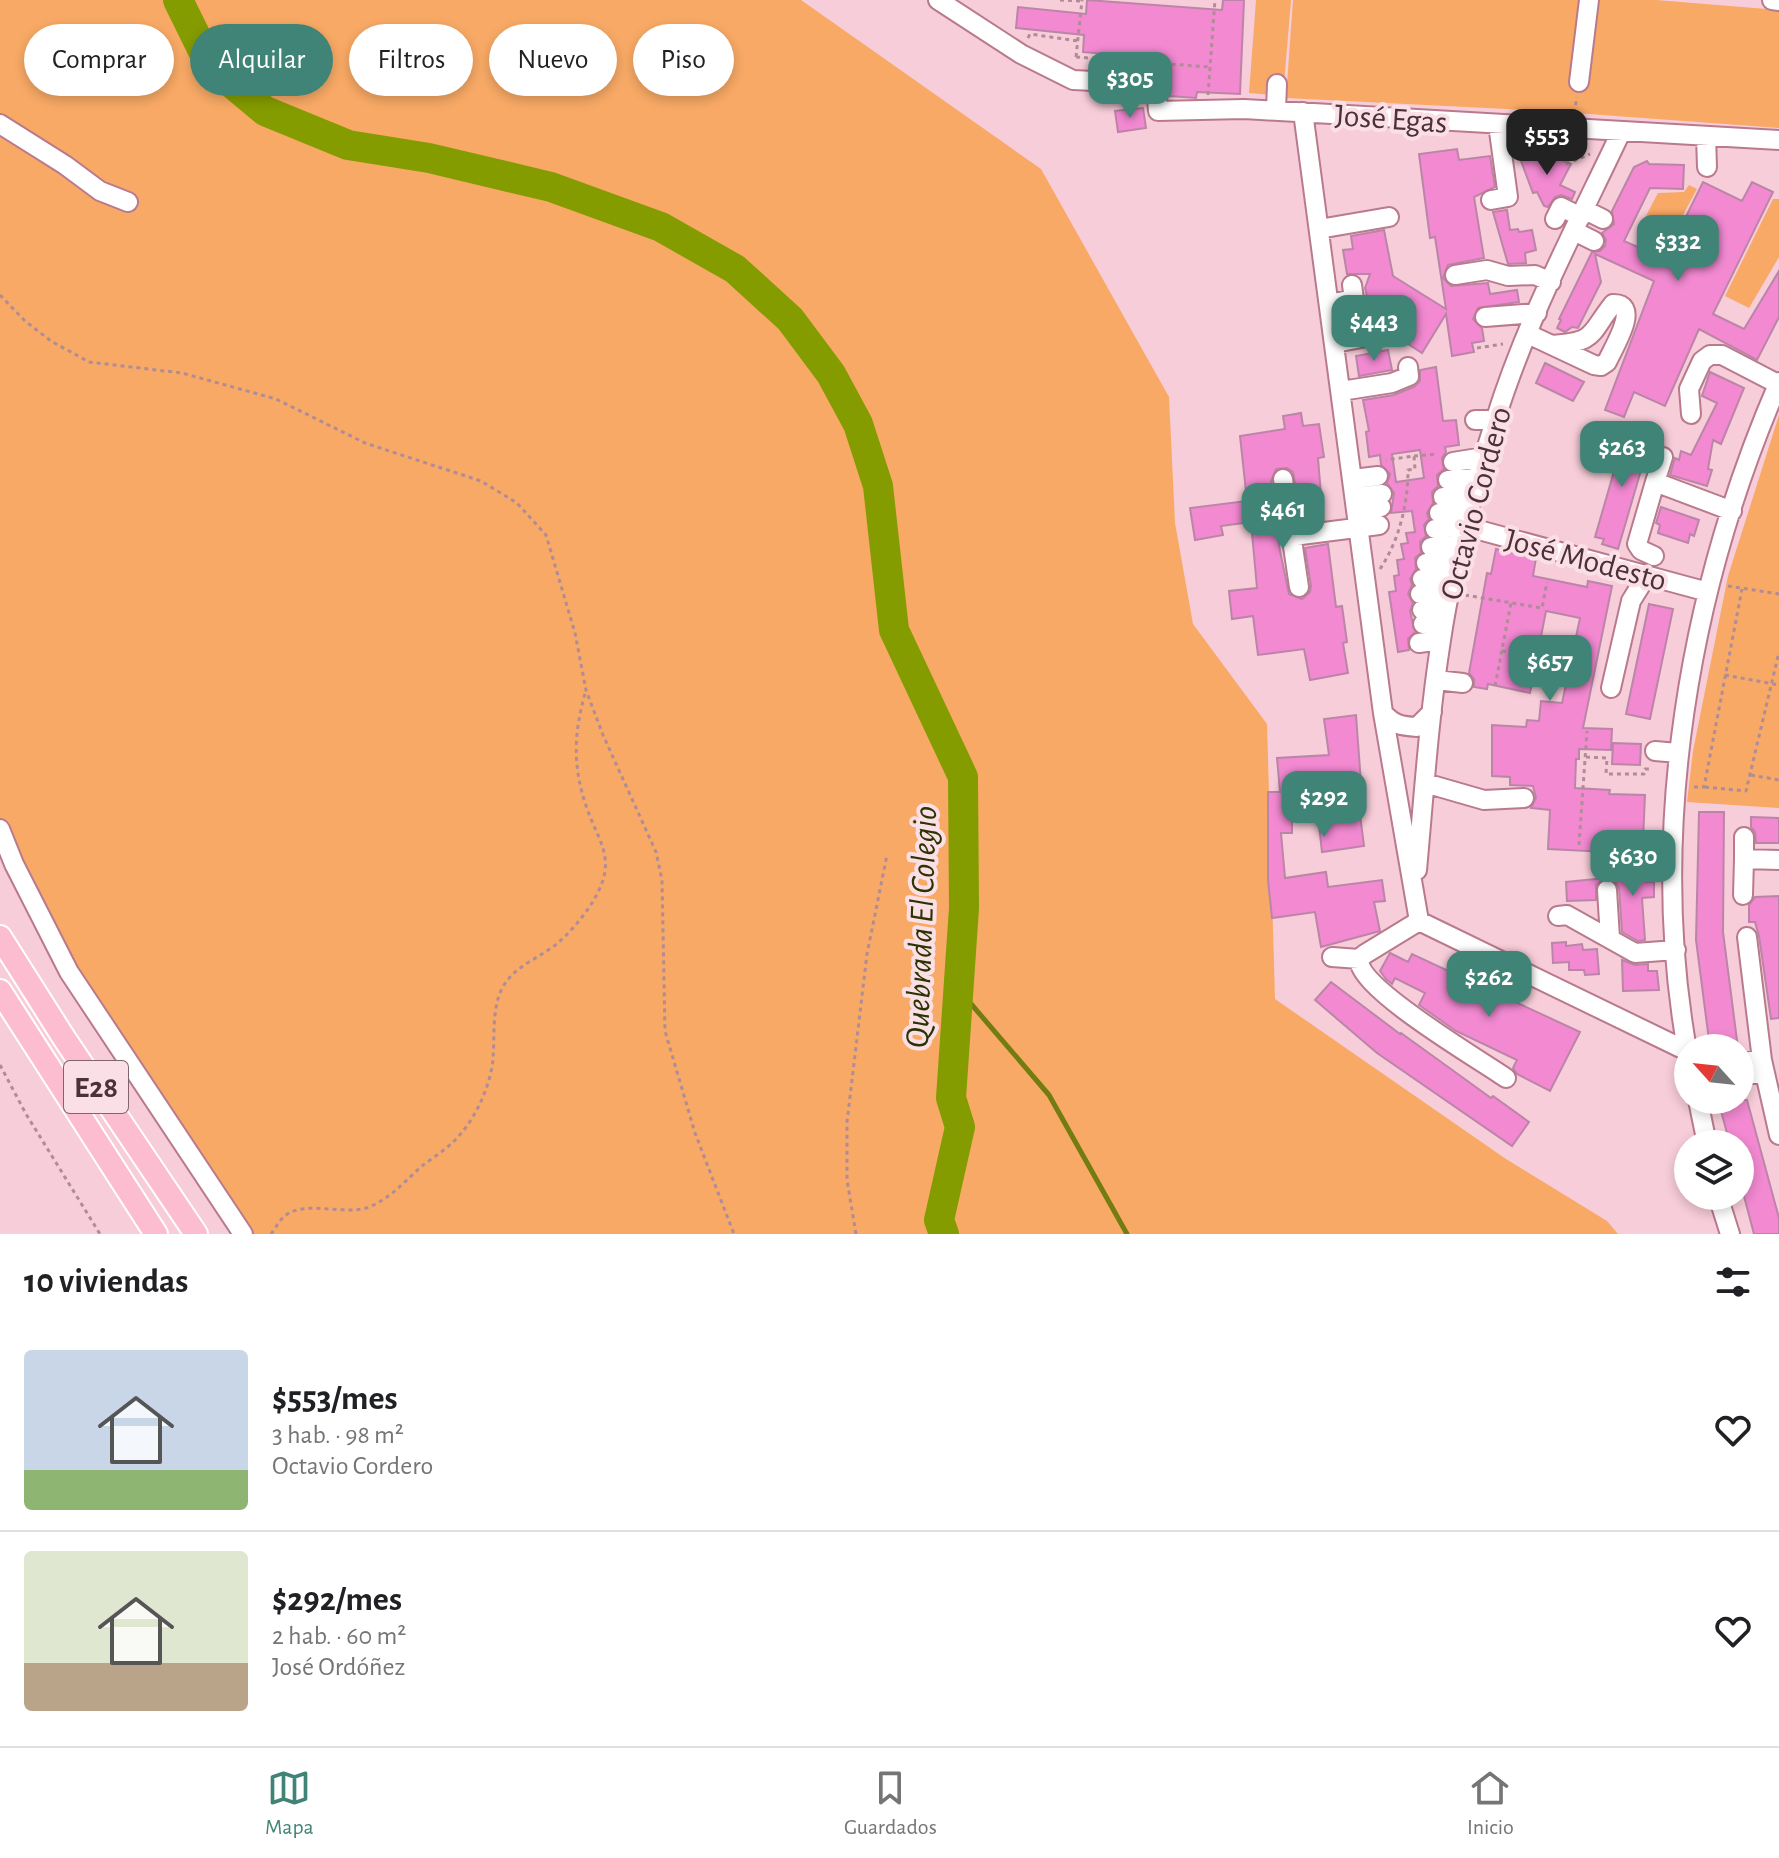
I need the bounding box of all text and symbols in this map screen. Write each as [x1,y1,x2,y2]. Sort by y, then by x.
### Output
chip: Comprar [24,24,174,96]
chip: Alquilar [190,24,333,96]
chip: Filtros [349,24,473,96]
chip: Nuevo [489,24,617,96]
chip: Piso [633,24,734,96]
pin: $305 [1083,52,1177,120]
text: $305 [1106,65,1154,91]
street label: José Egas [1334,99,1448,139]
pin: $553 [1500,109,1594,177]
text: $553 [1524,122,1570,148]
pin: $332 [1631,215,1725,283]
text: $332 [1655,228,1701,254]
pin: $443 [1327,295,1421,363]
text: $443 [1349,308,1399,334]
street label: Octavio Cordero [1435,403,1517,603]
pin: $263 [1575,421,1669,489]
text: $263 [1598,434,1646,460]
pin: $461 [1236,483,1330,551]
text: $461 [1260,496,1306,522]
street label: José Modesto [1502,523,1670,597]
pin: $657 [1503,635,1597,703]
text: $657 [1527,648,1573,674]
pin: $292 [1277,771,1371,839]
text: $292 [1300,784,1348,810]
water label: Quebrada El Colegio [901,805,943,1049]
pin: $630 [1586,830,1680,898]
text: $630 [1608,843,1658,869]
pin: $262 [1442,951,1536,1019]
text: $262 [1465,964,1513,990]
north arrow [1674,1034,1754,1114]
map controls [1674,1034,1754,1210]
road number: E28 [64,1061,128,1113]
button: layers [1674,1130,1754,1210]
icon: filters [1711,1260,1755,1304]
text: 10 viviendas [24,1265,188,1299]
icon: home [88,1382,184,1478]
text: $553/mes [272,1382,398,1416]
icon: heart [1711,1408,1755,1452]
text: 3 hab. · 98 m² [272,1422,404,1448]
text: Octavio Cordero [272,1453,433,1479]
icon: home [88,1583,184,1679]
text: $292/mes [272,1583,402,1617]
icon: heart [1711,1609,1755,1653]
text: 2 hab. · 60 m² [272,1623,406,1649]
text: José Ordóñez [272,1654,405,1680]
tab: Mapa [265,1766,314,1840]
tab: Guardados [844,1766,937,1840]
tab: Inicio [1467,1766,1514,1840]

